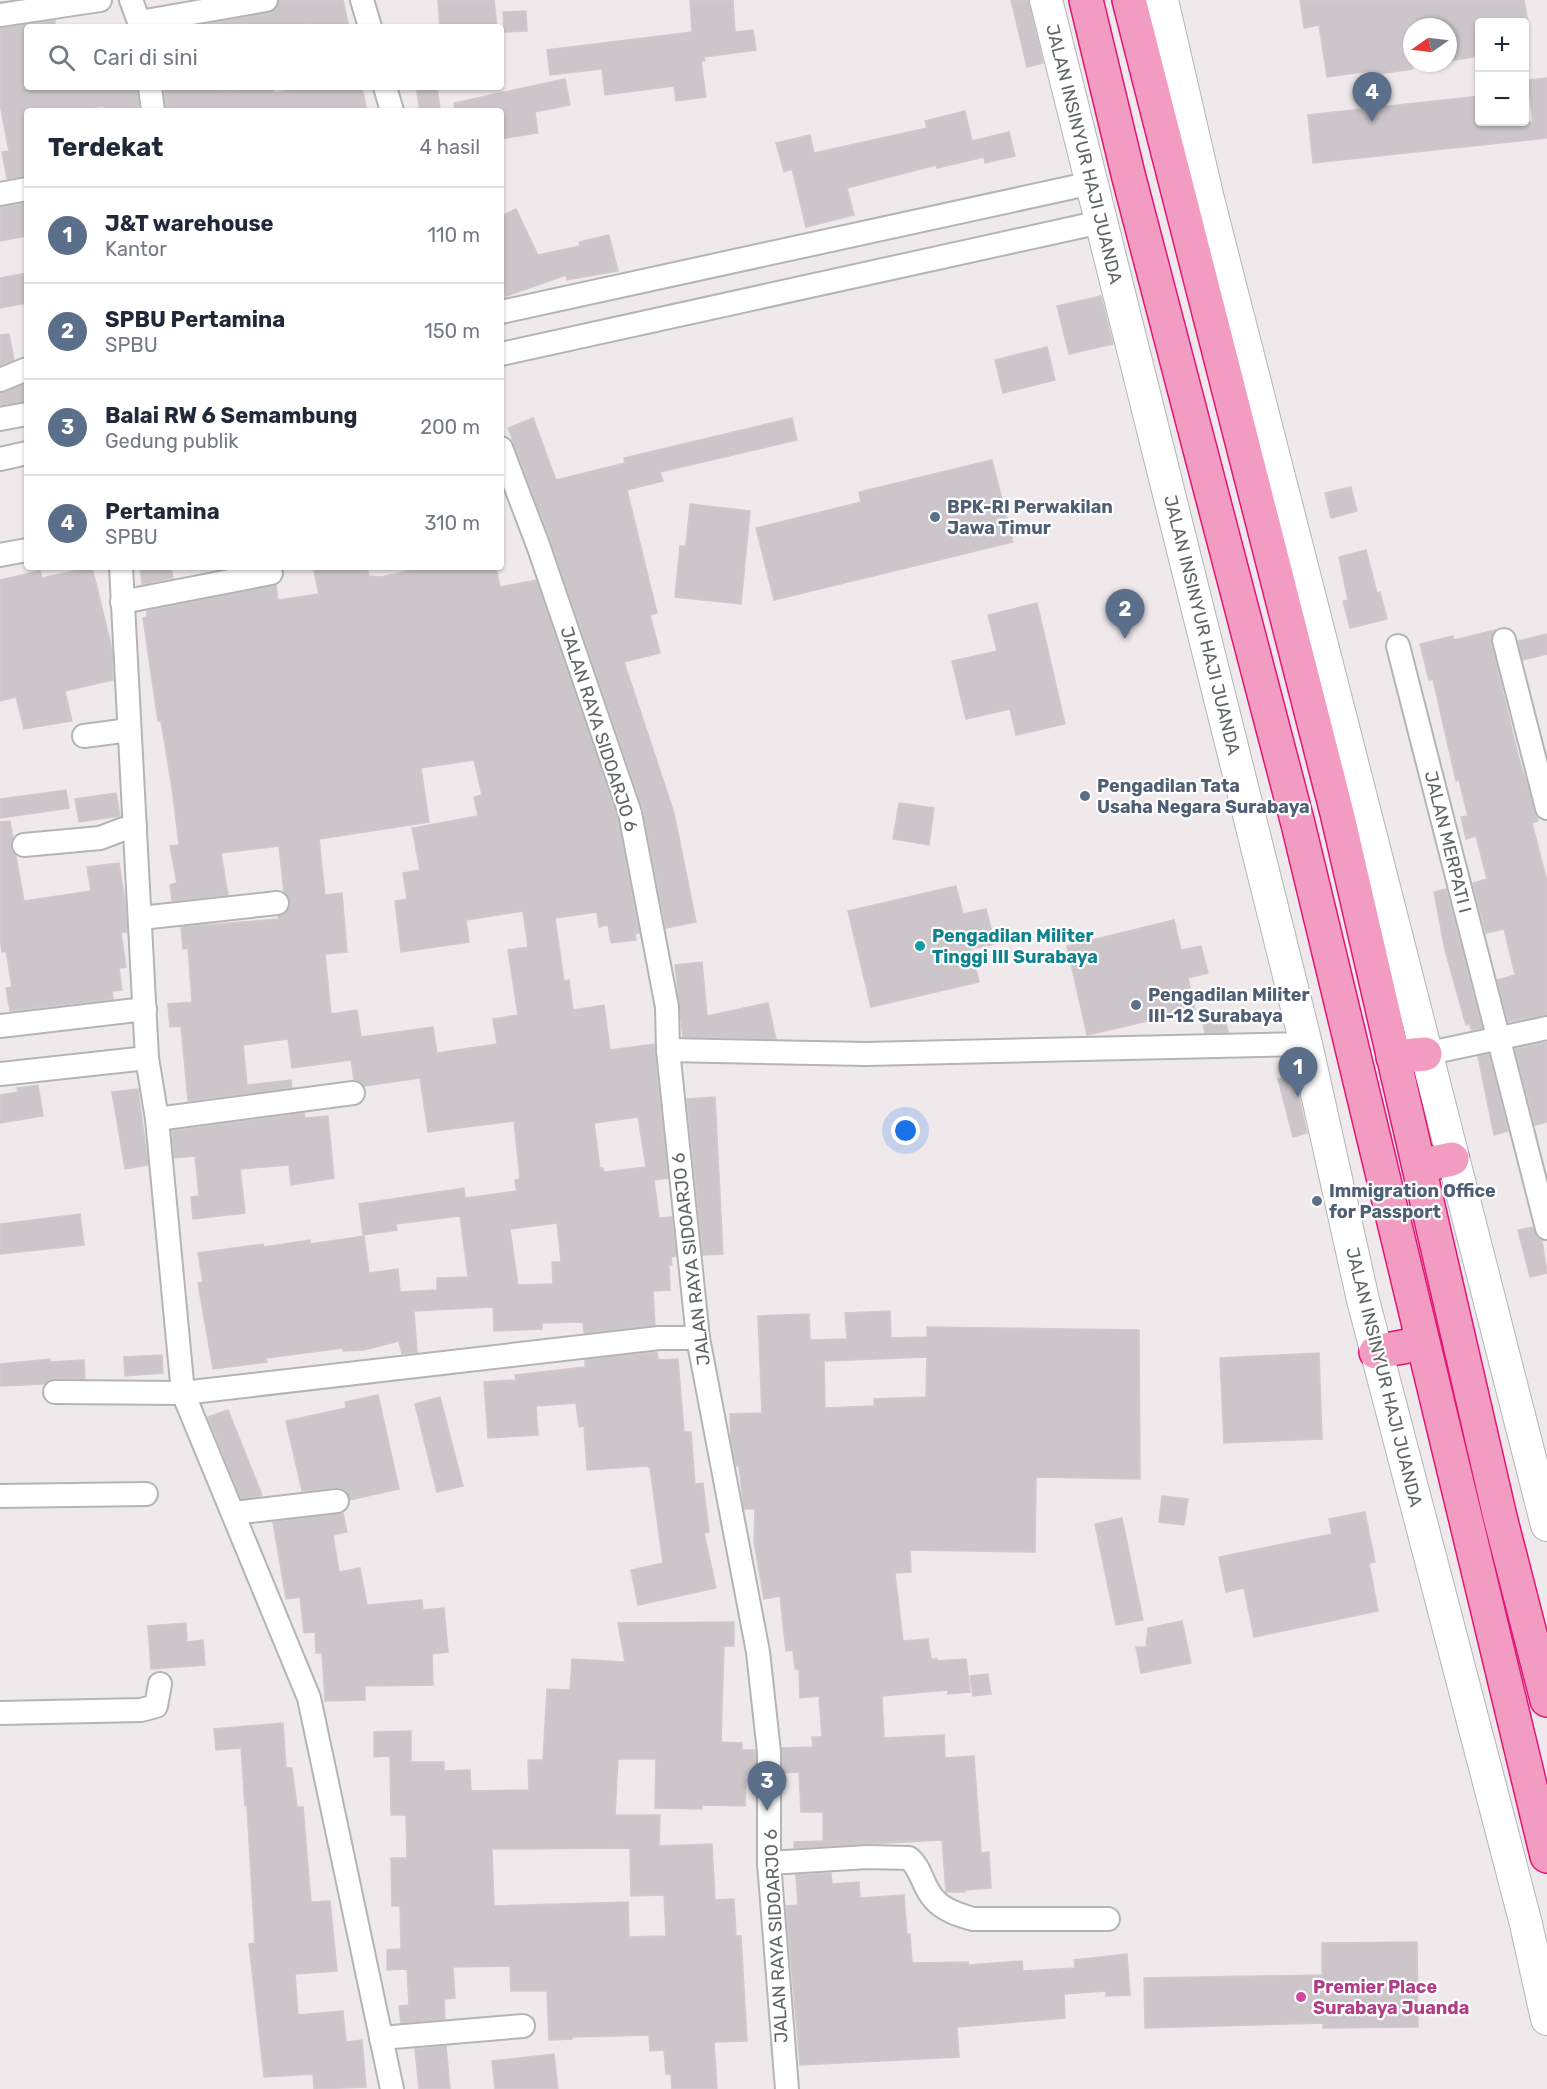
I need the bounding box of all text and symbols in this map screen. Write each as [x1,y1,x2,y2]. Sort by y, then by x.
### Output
north arrow [1403,18,1457,72]
map controls [1475,18,1529,126]
button: + [1475,18,1529,72]
street label: JALAN INSINYUR HAJI JUANDA [1041,22,1127,286]
search box [24,24,504,90]
icon: search [45,41,78,74]
text: Cari di sini [93,44,198,71]
pin: 4 [1352,72,1392,122]
button: − [1475,72,1529,126]
text: Terdekat [48,132,163,163]
text: 4 hasil [420,135,480,159]
text: J&T warehouse [105,210,274,237]
text: 1 [63,223,72,247]
text: 110 m [428,223,480,247]
text: Kantor [105,237,167,261]
text: SPBU Pertamina [105,306,285,333]
text: 2 [61,319,74,343]
text: 150 m [424,319,480,343]
text: SPBU [105,333,158,357]
text: Balai RW 6 Semambung [105,402,358,429]
text: 3 [61,415,74,439]
text: 200 m [420,415,480,439]
text: Gedung publik [105,429,239,453]
street label: JALAN INSINYUR HAJI JUANDA [1159,493,1245,757]
place label: BPK-RI Perwakilan Jawa Timur [947,496,1113,539]
text: Pertamina [105,498,220,525]
marker: BPK-RI Perwakilan Jawa Timur [928,510,942,524]
text: 4 [61,511,74,535]
text: 310 m [424,511,480,535]
text: SPBU [105,525,158,549]
pin: 2 [1106,590,1144,639]
street label: JALAN RAYA SIDOARJO 6 [555,624,643,834]
street label: JALAN MERPATI I [1420,769,1476,915]
place label: Pengadilan Tata Usaha Negara Surabaya [1097,775,1310,818]
marker: Pengadilan Tata Usaha Negara Surabaya [1078,789,1092,803]
place label: Pengadilan Militer Tinggi III Surabaya [932,925,1098,968]
marker: Pengadilan Militer Tinggi III Surabaya [913,939,927,953]
place label: Pengadilan Militer III-12 Surabaya [1148,984,1310,1027]
marker: Pengadilan Militer III-12 Surabaya [1129,998,1143,1012]
pin: 1 [1278,1048,1318,1097]
your location [891,1116,920,1145]
street label: JALAN RAYA SIDOARJO 6 [667,1151,715,1367]
place label: Immigration Office for Passport [1329,1180,1496,1223]
marker: Immigration Office for Passport [1310,1194,1324,1208]
street label: JALAN INSINYUR HAJI JUANDA [1341,1245,1427,1509]
pin: 3 [748,1762,786,1811]
street label: JALAN RAYA SIDOARJO 6 [759,1828,793,2044]
place label: Premier Place Surabaya Juanda [1313,1976,1469,2019]
marker: Premier Place Surabaya Juanda [1294,1990,1308,2004]

